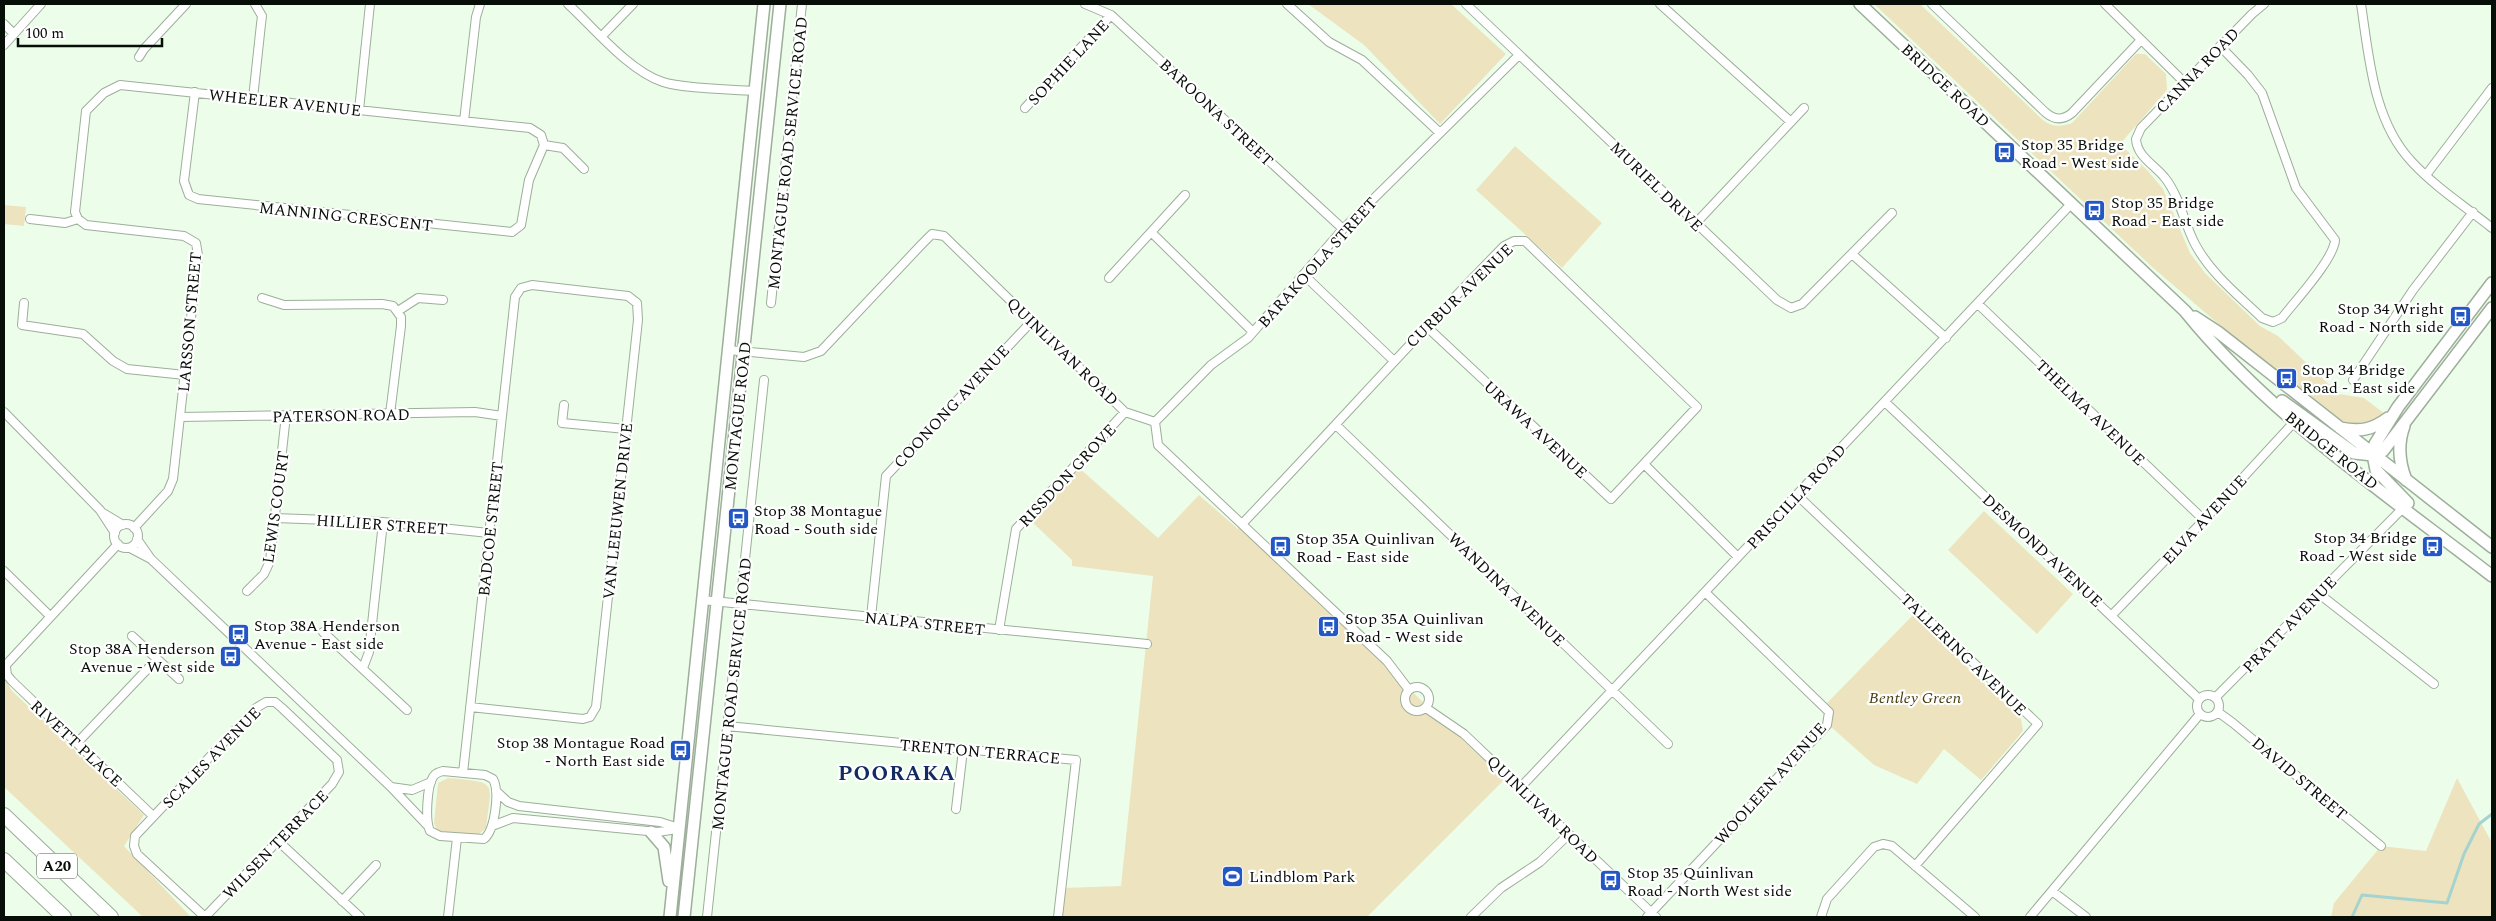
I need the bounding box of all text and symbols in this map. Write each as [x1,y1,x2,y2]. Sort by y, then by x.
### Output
street label: SOPHIE LANE [1022,14,1115,111]
scale bar [18,15,161,47]
street label: MONTAGUE ROAD SERVICE ROAD [762,15,814,291]
text: 100 m [25,22,64,45]
street label: CANNA ROAD [2150,22,2245,119]
street label: BRIDGE ROAD [1895,38,1995,133]
street label: BAROONA STREET [1154,53,1279,172]
street label: WHEELER AVENUE [207,83,362,123]
place label: Stop 35 Bridge Road - West side [2021,133,2139,175]
street label: MURIEL DRIVE [1604,136,1708,237]
bus stop icon: Stop 35 Bridge Road - West side [1993,141,2017,165]
place label: Stop 35 Bridge Road - East side [2111,191,2224,233]
street label: BARAKOOLA STREET [1252,192,1383,333]
street label: MANNING CRESCENT [258,196,434,238]
bus stop icon: Stop 35 Bridge Road - East side [2083,199,2107,223]
street label: CURBUR AVENUE [1401,238,1519,353]
street label: LARSSON STREET [172,251,208,393]
street label: QUINLIVAN ROAD [1001,292,1124,412]
place label: Stop 34 Wright Road - North side [2319,297,2444,339]
bus stop icon: Stop 34 Wright Road - North side [2448,305,2472,329]
street label: MONTAGUE ROAD [718,340,758,492]
street label: COONONG AVENUE [888,340,1015,474]
street label: THELMA AVENUE [2030,354,2151,472]
place label: Stop 34 Bridge Road - East side [2302,358,2415,400]
bus stop icon: Stop 34 Bridge Road - East side [2274,366,2298,390]
street label: URAWA AVENUE [1478,375,1593,484]
street label: PATERSON ROAD [272,403,410,429]
street label: BRIDGE ROAD [2280,406,2383,496]
street label: RISSDON GROVE [1013,419,1122,533]
street label: VAN LEEUWEN DRIVE [597,422,639,601]
street label: PRISCILLA ROAD [1741,439,1852,555]
street label: LEWIS COURT [256,449,296,565]
street label: BADCOE STREET [472,460,510,598]
street label: ELVA AVENUE [2157,469,2253,570]
street label: DESMOND AVENUE [1977,488,2108,613]
place label: Stop 38 Montague Road - South side [754,499,882,541]
bus stop icon: Stop 38 Montague Road - South side [726,507,750,531]
street label: HILLIER STREET [315,508,449,542]
place label: Stop 34 Bridge Road - West side [2299,526,2417,568]
place label: Stop 35A Quinlivan Road - East side [1296,527,1435,569]
street label: WANDINA AVENUE [1442,527,1571,652]
bus stop icon: Stop 34 Bridge Road - West side [2421,534,2445,558]
bus stop icon: Stop 35A Quinlivan Road - East side [1268,535,1292,559]
street label: MONTAGUE ROAD SERVICE ROAD [706,556,758,832]
street label: PRATT AVENUE [2237,571,2342,679]
street label: TALLERING AVENUE [1895,588,2032,721]
street label: NALPA STREET [864,606,986,642]
place label: Stop 35A Quinlivan Road - West side [1345,607,1484,649]
place label: Stop 38A Henderson Avenue - East side [254,614,400,656]
bus stop icon: Stop 35A Quinlivan Road - West side [1317,615,1341,639]
bus stop icon: Stop 38A Henderson Avenue - East side [226,622,250,646]
place label: Stop 38A Henderson Avenue - West side [69,637,215,679]
bus stop icon: Stop 38A Henderson Avenue - West side [219,645,243,669]
park label: Bentley Green [1869,686,1962,710]
street label: RIVETT PLACE [25,695,128,793]
street label: SCALES AVENUE [157,701,267,814]
street label: WOOLEEN AVENUE [1709,717,1832,850]
place label: Stop 38 Montague Road - North East side [497,731,665,773]
street label: DAVID STREET [2246,731,2353,826]
street label: TRENTON TERRACE [899,733,1061,771]
bus stop icon: Stop 38 Montague Road - North East side [669,739,693,763]
street label: QUINLIVAN ROAD [1481,750,1604,870]
district label: POORAKA [838,758,956,790]
street label: WILSEN TERRACE [217,785,334,905]
road number: A20 [37,854,77,878]
place label: Stop 35 Quinlivan Road - North West side [1627,861,1792,903]
sports icon: Lindblom Park [1221,864,1245,888]
place label: Lindblom Park [1249,865,1356,889]
bus stop icon: Stop 35 Quinlivan Road - North West side [1599,869,1623,893]

